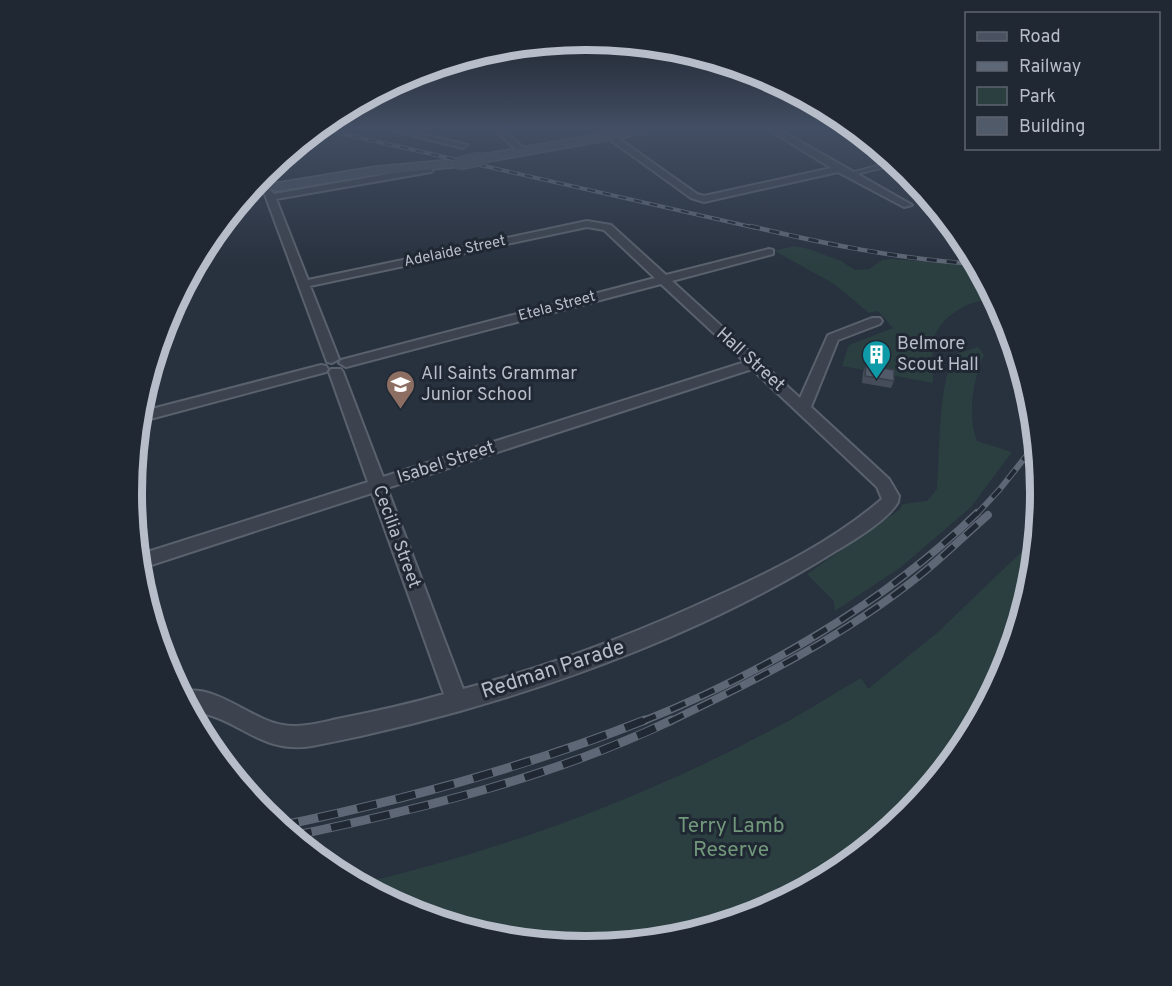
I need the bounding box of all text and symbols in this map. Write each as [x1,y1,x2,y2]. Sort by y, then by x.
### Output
legend [965,12,1160,150]
text: Road [1019,26,1061,49]
text: Railway [1019,56,1081,79]
text: Park [1019,86,1056,109]
text: Building [1019,116,1085,139]
street label: Adelaide Street [402,232,508,272]
street label: Etela Street [516,288,598,326]
street label: Hall Street [711,323,789,397]
place label: Belmore Scout Hall [897,333,979,377]
building icon: Belmore Scout Hall [860,338,892,380]
place label: All Saints Grammar Junior School [421,363,577,407]
school or university icon: All Saints Grammar Junior School [384,368,416,410]
street label: Isabel Street [394,436,498,490]
street label: Cecilia Street [367,482,425,592]
street label: Redman Parade [478,634,628,706]
park label: Terry Lamb Reserve [678,813,784,864]

